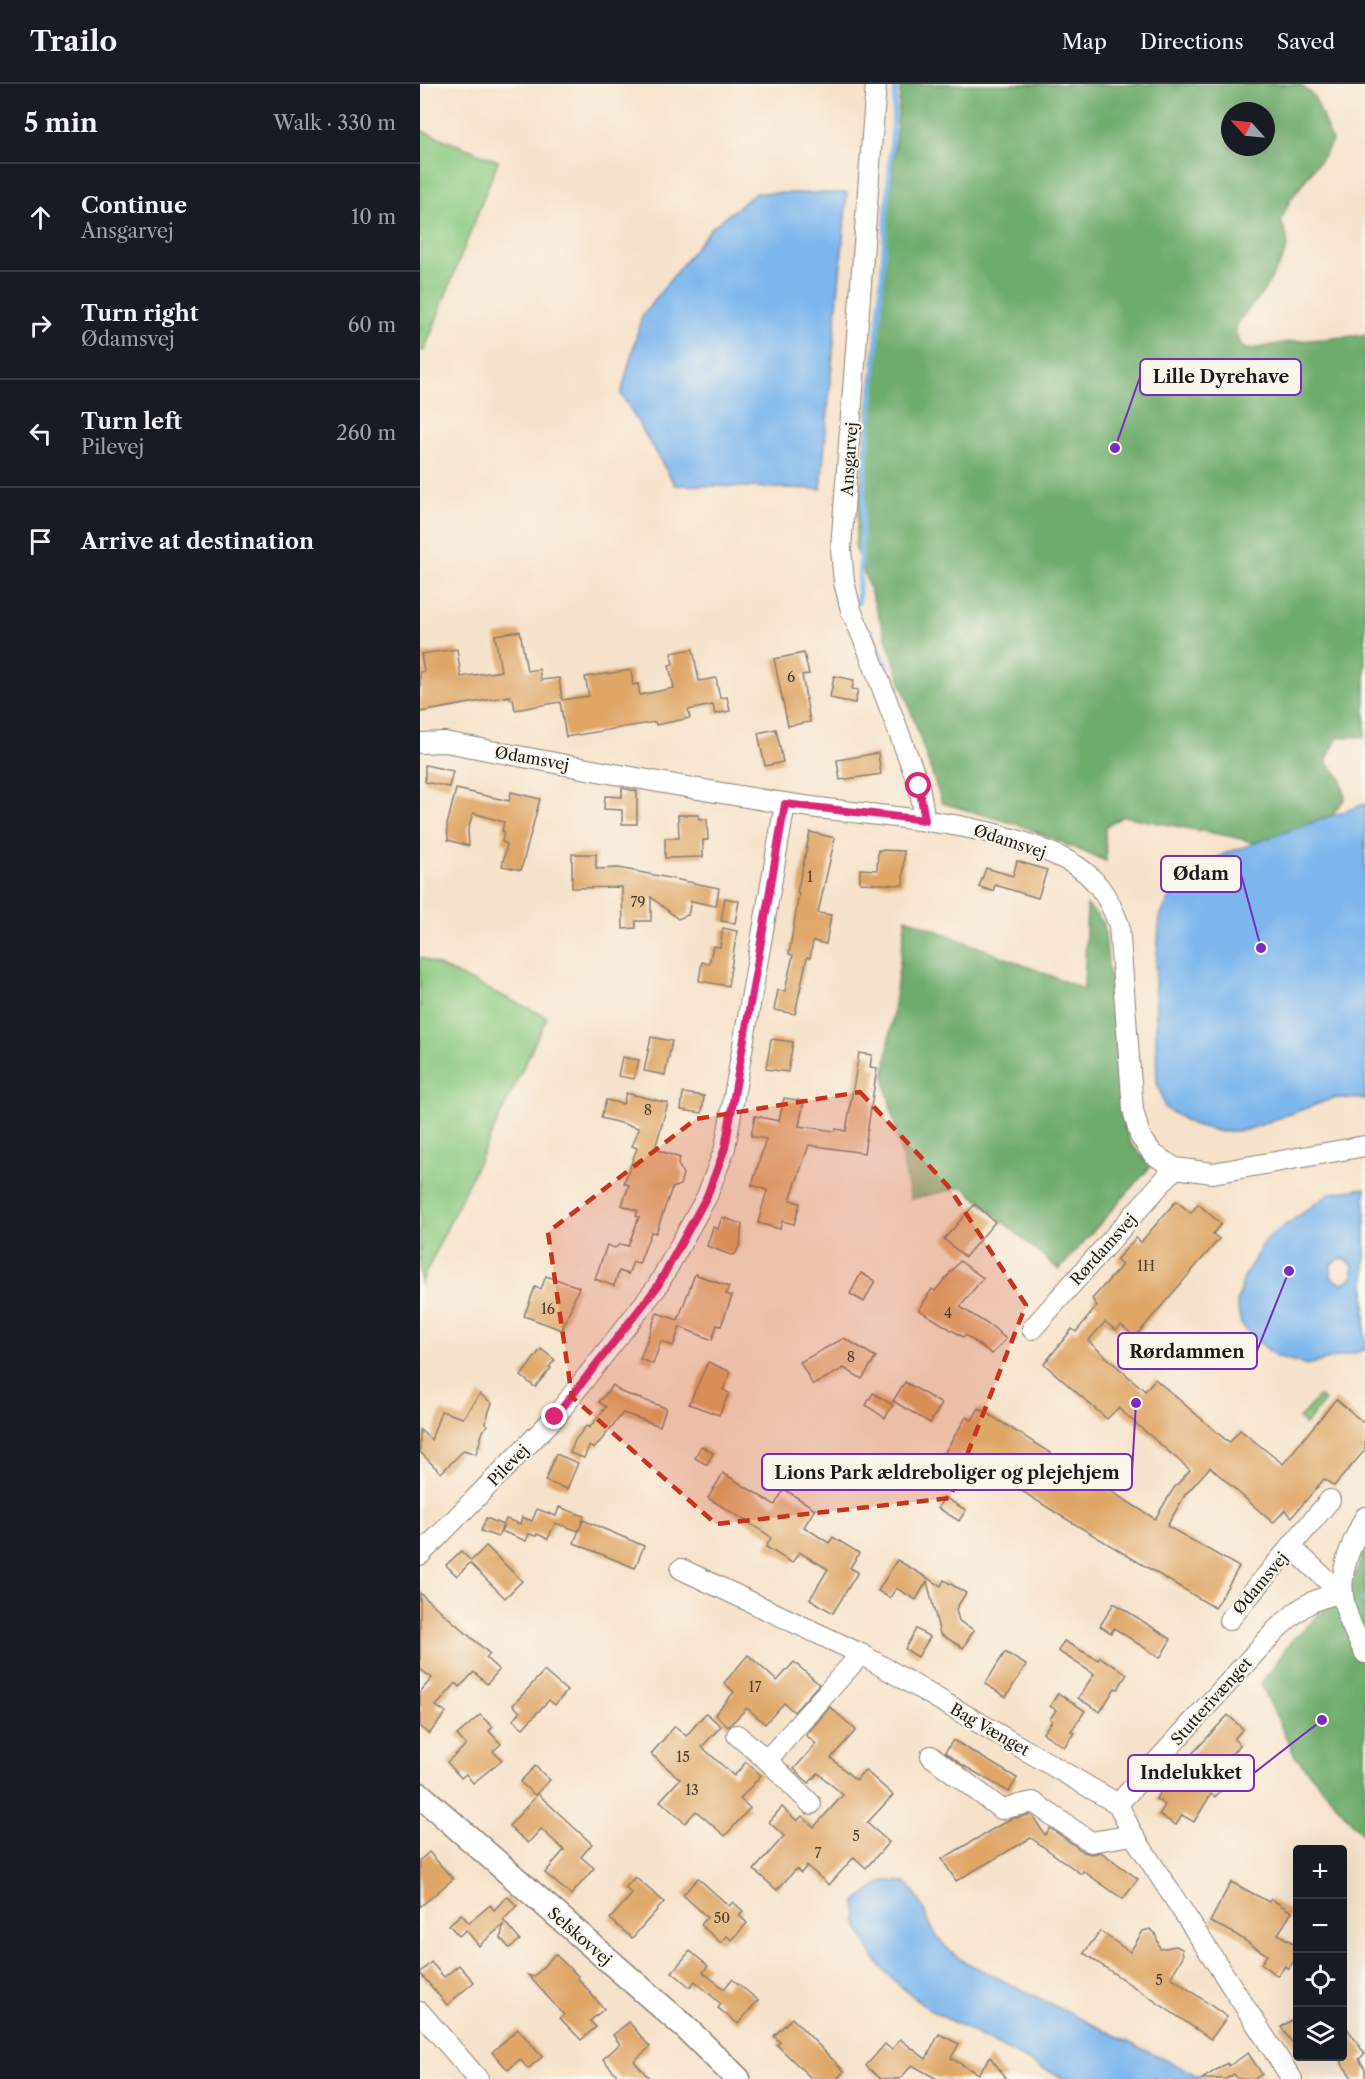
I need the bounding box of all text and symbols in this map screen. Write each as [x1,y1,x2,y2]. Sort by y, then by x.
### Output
text: Trailo [30,24,117,58]
text: Map [1062,29,1107,54]
text: Directions [1140,29,1244,54]
text: Saved [1277,29,1335,54]
north arrow [1221,102,1275,156]
text: 5 min [24,107,98,139]
text: Walk · 330 m [273,111,396,135]
text: Continue [81,192,187,219]
icon: ahead [24,201,57,234]
text: 10 m [351,205,396,229]
text: Ansgarvej [81,219,174,243]
text: Turn right [81,300,199,327]
icon: right [24,309,57,342]
text: 60 m [348,313,396,337]
text: Ødamsvej [81,327,175,351]
callout: Lille Dyrehave [1140,359,1301,395]
text: Lille Dyrehave [1153,366,1290,388]
text: Turn left [81,408,182,435]
icon: left [24,417,57,450]
text: 260 m [336,421,396,445]
street label: Ansgarvej [836,421,862,498]
text: Pilevej [81,435,144,459]
icon: arrive [24,525,57,558]
text: Arrive at destination [81,528,314,555]
house number: 6 [787,668,795,686]
street label: Ødamsvej [493,742,571,774]
route start [905,772,931,798]
street label: Ødamsvej [971,820,1049,862]
callout: Ødam [1161,856,1241,892]
text: Ødam [1173,863,1229,885]
house number: 1 [807,868,813,886]
house number: 79 [630,893,646,911]
house number: 8 [644,1101,652,1119]
street label: Rørdamsvej [1066,1209,1140,1289]
house number: 1H [1137,1257,1155,1275]
house number: 16 [541,1300,555,1318]
house number: 4 [944,1304,952,1322]
callout: Rørdammen [1118,1333,1257,1369]
text: Rørdammen [1129,1341,1245,1363]
house number: 8 [847,1348,855,1366]
route end [541,1403,567,1429]
street label: Pilevej [483,1440,533,1490]
callout: Lions Park ældreboliger og plejehjem [762,1454,1132,1490]
text: Lions Park ældreboliger og plejehjem [774,1462,1120,1484]
street label: Ødamsvej [1228,1548,1292,1618]
street label: Stutterivænget [1166,1653,1256,1749]
house number: 17 [749,1678,761,1696]
street label: Bag Vænget [947,1698,1033,1760]
house number: 15 [676,1748,690,1766]
callout: Indelukket [1128,1755,1254,1791]
text: Indelukket [1140,1762,1243,1784]
house number: 13 [685,1781,699,1799]
house number: 5 [852,1827,860,1845]
house number: 7 [815,1844,822,1862]
map controls [1293,1845,1347,2061]
button: + [1293,1845,1347,1899]
button: − [1293,1899,1347,1953]
street label: Selskovvej [544,1903,616,1969]
house number: 50 [714,1909,730,1927]
button: locate [1293,1953,1347,2007]
house number: 5 [1155,1971,1163,1989]
button: layers [1293,2007,1347,2061]

